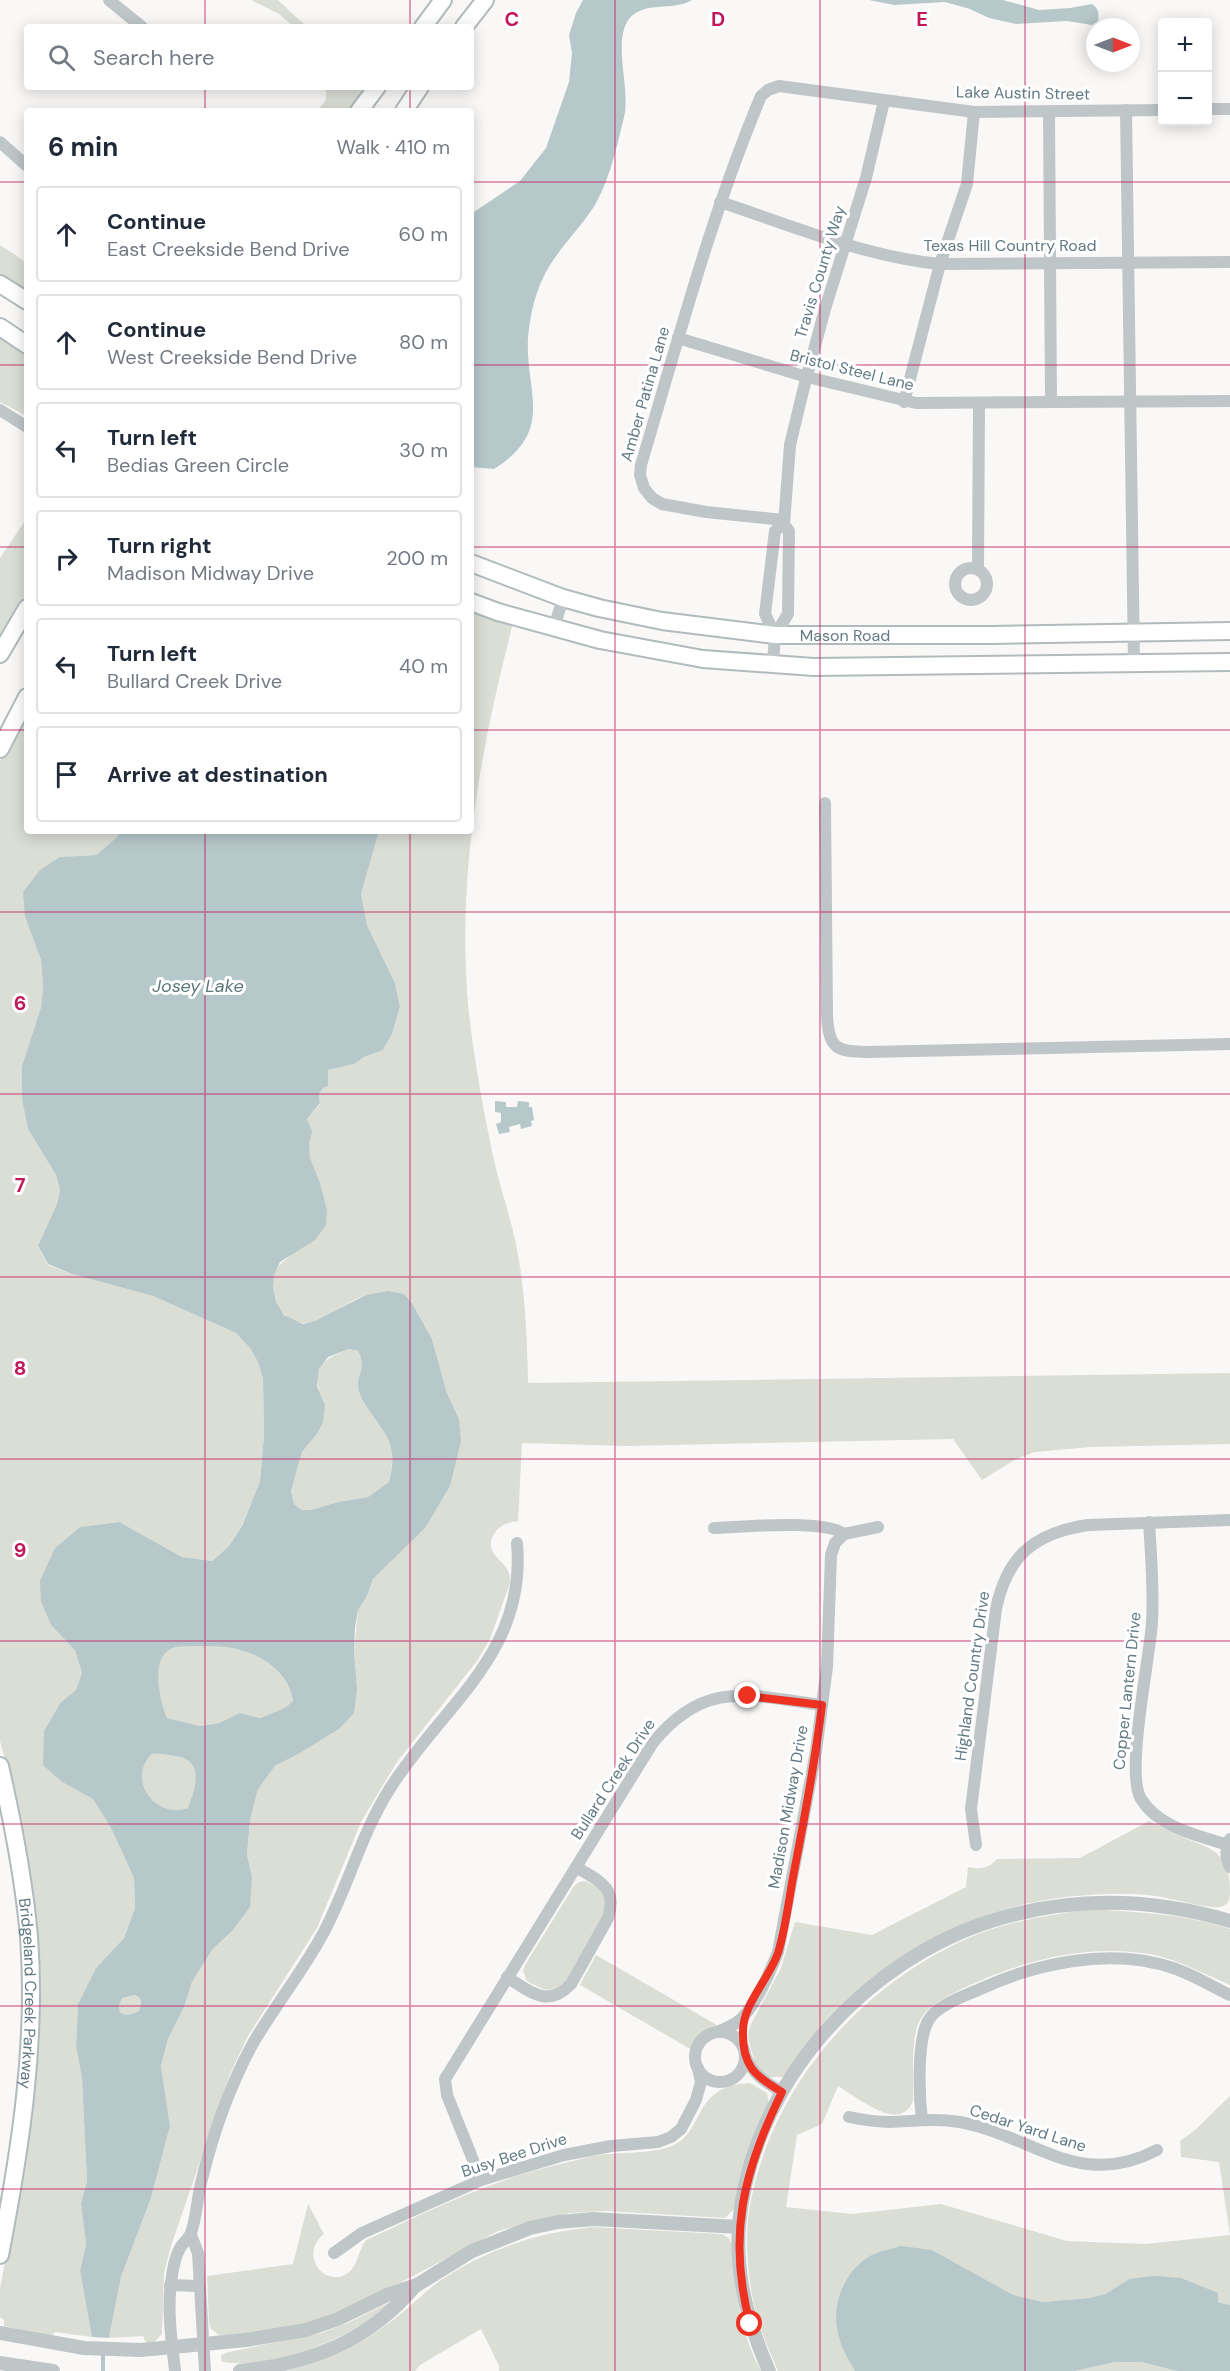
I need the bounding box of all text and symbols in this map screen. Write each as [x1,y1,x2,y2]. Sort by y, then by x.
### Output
text: C [505,6,519,32]
text: D [711,6,725,32]
text: E [916,6,928,32]
north arrow [1086,18,1140,72]
map controls [1158,18,1212,126]
button: + [1158,18,1212,72]
search box [24,24,474,90]
icon: search [45,41,78,74]
text: Search here [93,43,214,72]
button: − [1158,72,1212,126]
street label: Lake Austin Street [956,81,1090,105]
text: 6 min [48,130,118,164]
text: Walk · 410 m [336,134,450,160]
street label: Travis County Way [790,203,850,341]
text: Continue [107,207,206,236]
icon: ahead [50,218,83,251]
text: 60 m [399,221,448,247]
street label: Texas Hill Country Road [923,235,1097,256]
text: East Creekside Bend Drive [107,236,350,262]
text: Continue [107,315,206,344]
street label: Amber Patina Lane [616,324,674,464]
icon: ahead [50,326,83,359]
text: 80 m [399,329,448,355]
text: West Creekside Bend Drive [107,344,357,370]
street label: Bristol Steel Lane [788,344,916,396]
text: Turn left [107,423,197,452]
icon: left [50,434,83,467]
text: 30 m [399,437,448,463]
text: Bedias Green Circle [107,452,289,478]
text: Turn right [107,531,212,560]
icon: right [50,542,83,575]
text: 200 m [386,545,448,571]
text: Madison Midway Drive [107,560,314,586]
street label: Mason Road [800,625,890,646]
text: Turn left [107,639,197,668]
icon: left [50,650,83,683]
text: 40 m [399,653,448,679]
text: Bullard Creek Drive [107,668,282,694]
icon: arrive [50,758,83,791]
text: Arrive at destination [107,760,328,789]
water label: Josey Lake [152,974,244,998]
text: 6 [14,990,26,1016]
text: 7 [15,1172,26,1198]
text: 8 [14,1355,26,1381]
text: 9 [14,1537,26,1563]
street label: Highland Country Drive [950,1590,994,1762]
street label: Copper Lantern Drive [1108,1611,1146,1771]
route end [734,1682,760,1708]
street label: Bullard Creek Drive [566,1715,660,1843]
street label: Madison Midway Drive [763,1724,813,1890]
street label: Bridgeland Creek Parkway [14,1897,42,2090]
street label: Cedar Yard Lane [967,2099,1089,2157]
street label: Busy Bee Drive [459,2128,569,2182]
route start [736,2310,762,2336]

